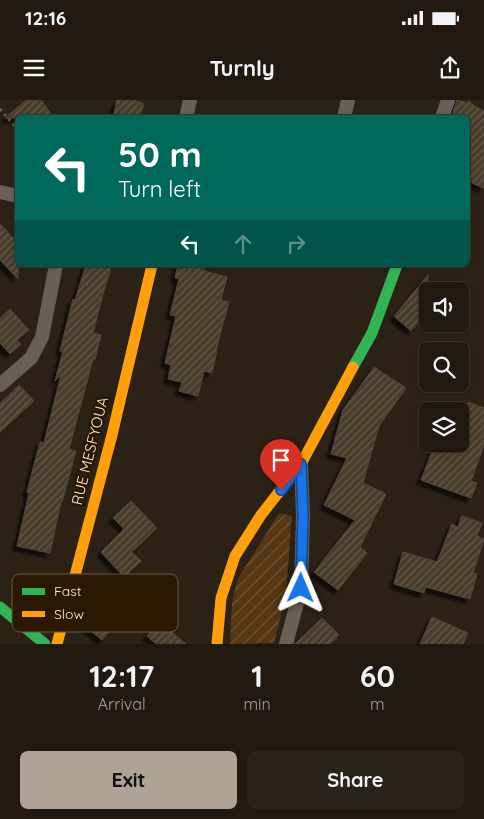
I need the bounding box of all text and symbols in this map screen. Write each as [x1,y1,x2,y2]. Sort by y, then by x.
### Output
text: 12:16 [25,6,66,30]
icon: menu [20,54,48,82]
text: Turnly [209,54,275,82]
icon: share [436,54,464,82]
text: 50 m [118,132,202,176]
icon: left [35,135,100,200]
text: Turn left [118,175,201,203]
icon: left [176,230,204,258]
icon: ahead [229,230,257,258]
icon: right [282,230,310,258]
map controls [419,282,469,452]
button: sound [419,282,469,332]
button: search [419,342,469,392]
street label: RUE MESFYOUA [67,395,112,507]
button: layers [419,402,469,452]
pin [260,439,302,490]
icon: arrive [267,446,295,474]
position arrow [274,561,326,613]
legend [12,574,178,632]
text: Fast [54,582,82,600]
text: Slow [54,605,84,623]
text: 12:17 [89,657,154,695]
text: 1 [251,657,263,695]
text: 60 [360,657,395,695]
text: Arrival [98,694,146,714]
text: min [243,694,271,714]
text: m [370,694,385,714]
button: Exit [20,751,237,809]
button: Share [247,751,464,809]

